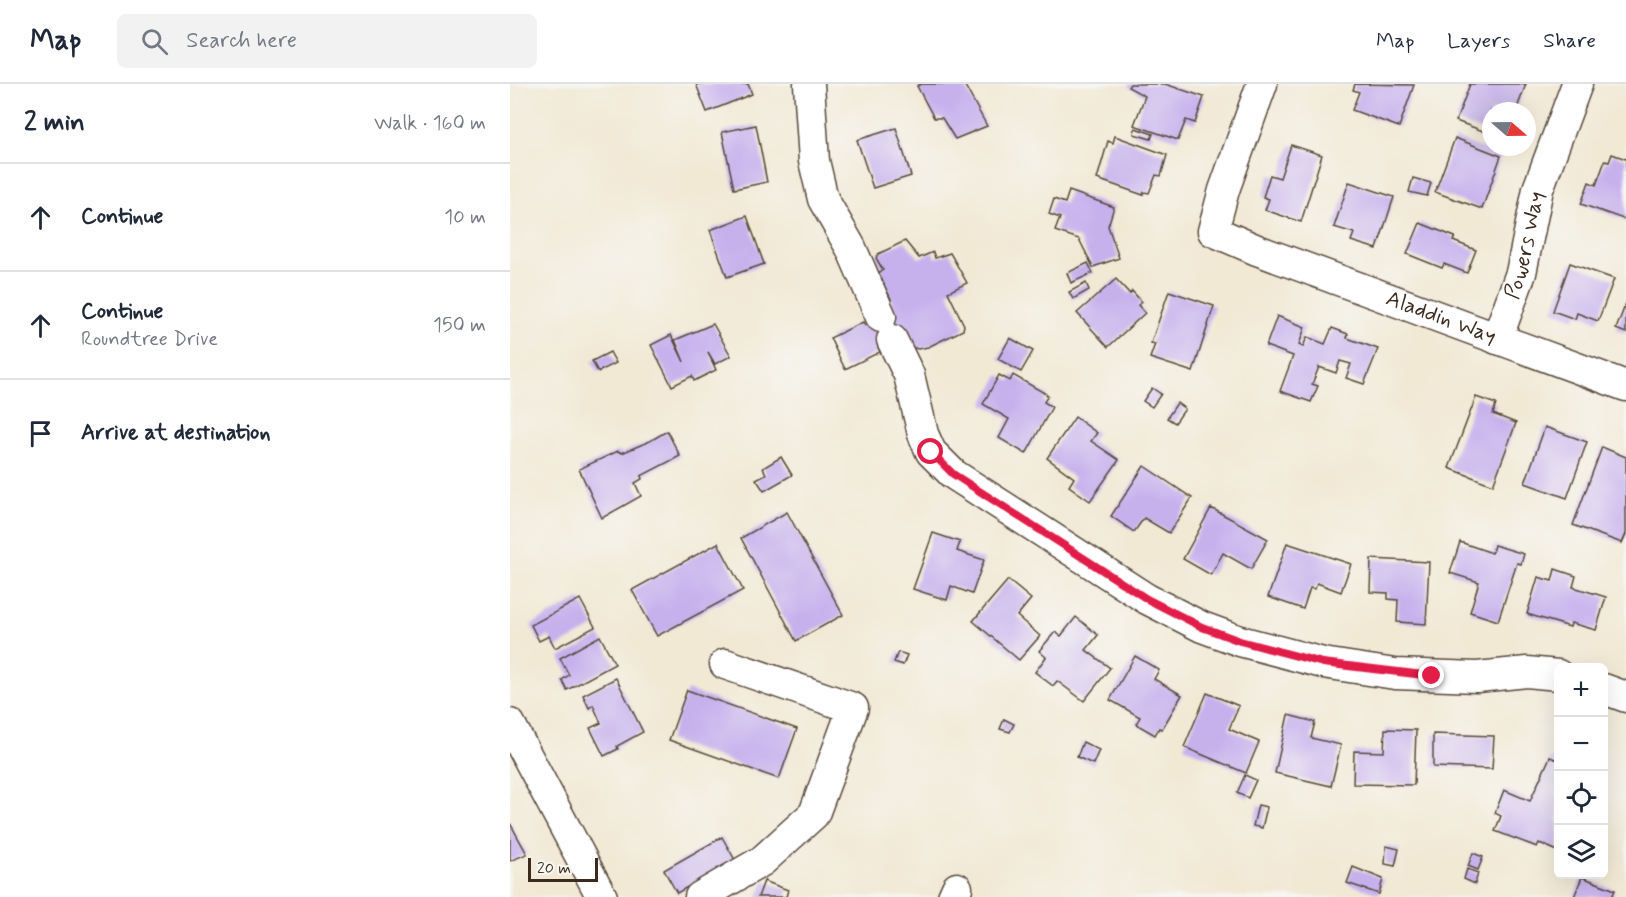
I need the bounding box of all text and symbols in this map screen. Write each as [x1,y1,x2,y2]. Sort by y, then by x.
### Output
search box [117,14,537,68]
text: Map [30,23,81,60]
icon: search [138,25,171,58]
text: Search here [186,27,297,55]
text: Map [1376,27,1414,55]
text: Layers [1447,27,1510,55]
text: Share [1543,27,1596,55]
north arrow [1482,102,1536,156]
text: 2 min [24,106,85,140]
text: Walk · 160 m [374,110,486,137]
street label: Powers Way [1499,189,1551,303]
icon: ahead [24,201,57,234]
text: Continue [81,203,163,231]
text: 10 m [444,204,486,231]
street label: Aladdin Way [1382,285,1500,351]
text: Continue [81,298,163,326]
icon: ahead [24,309,57,342]
text: 150 m [433,312,486,339]
text: Roundtree Drive [81,326,218,353]
icon: arrive [24,417,57,450]
text: Arrive at destination [81,419,271,447]
route start [917,438,943,464]
route end [1418,662,1444,688]
map controls [1554,663,1608,879]
button: + [1554,663,1608,717]
button: − [1554,717,1608,771]
button: locate [1554,771,1608,825]
button: layers [1554,825,1608,879]
scale bar [528,855,598,882]
text: 20 m [537,858,571,879]

